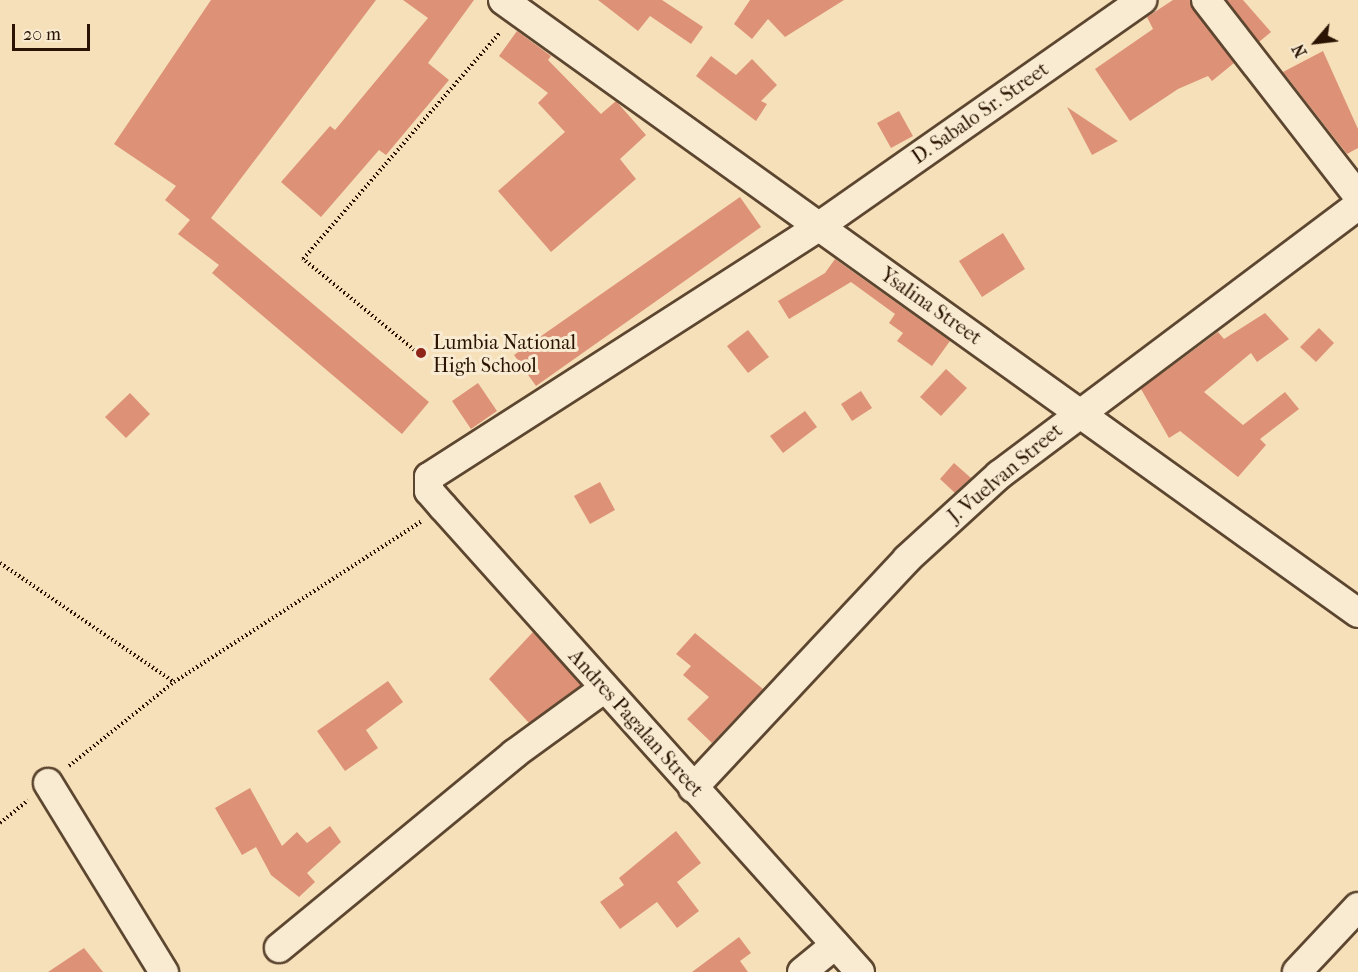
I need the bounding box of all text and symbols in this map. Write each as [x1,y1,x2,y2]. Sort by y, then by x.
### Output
scale bar [15,12,93,50]
north arrow [1286,12,1346,72]
text: 20 m [23,24,61,45]
text: N [1288,41,1311,61]
street label: D. Sabalo Sr. Street [907,57,1053,169]
street label: Ysalina Street [876,262,986,350]
place label: Lumbia National High School [433,330,576,377]
marker: Lumbia National High School [414,346,428,360]
street label: J. Vuelvan Street [943,418,1067,528]
street label: Andres Pagalan Street [564,644,708,802]

